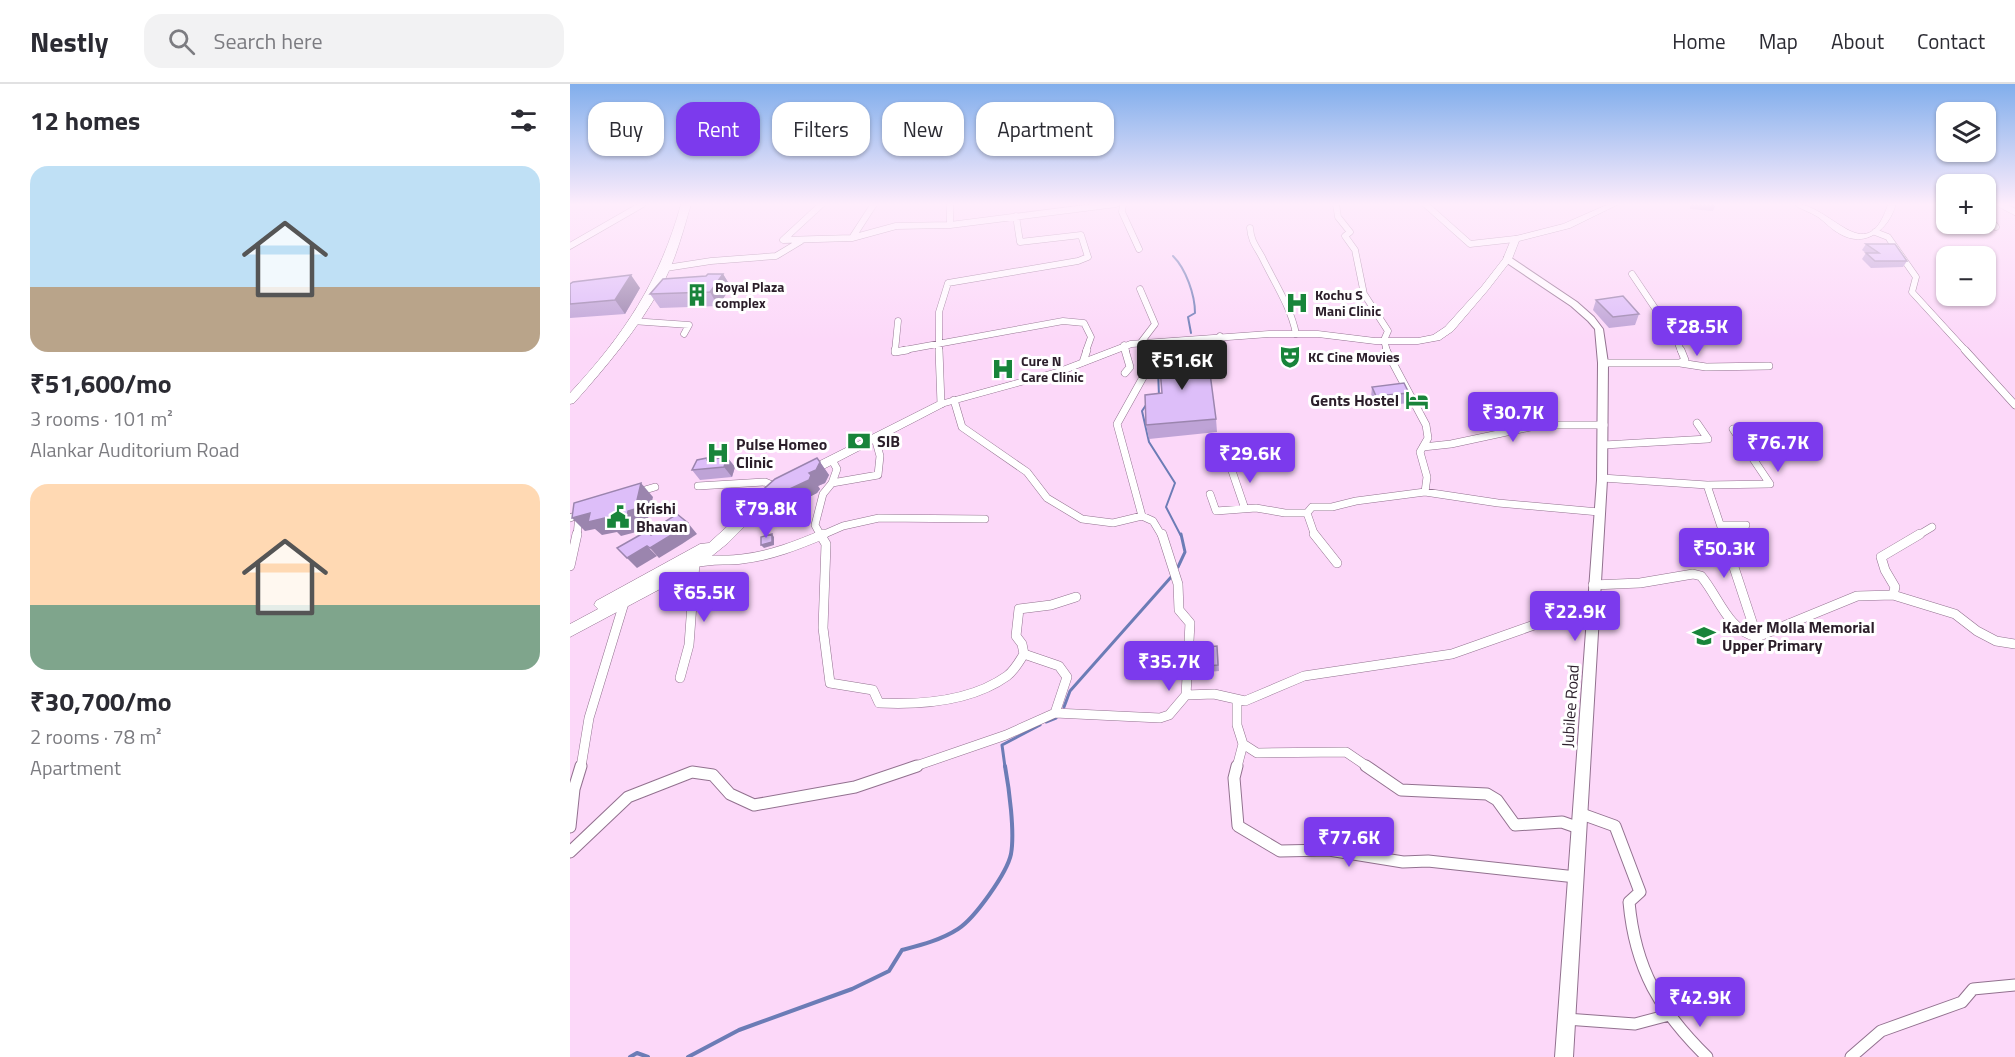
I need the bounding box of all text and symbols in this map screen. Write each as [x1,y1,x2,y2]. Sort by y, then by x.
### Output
search box [144,14,564,68]
text: Nestly [30,20,108,63]
text: Search here [213,24,323,58]
icon: search [165,25,198,58]
text: Home [1672,25,1726,57]
text: Map [1759,25,1798,57]
text: About [1831,25,1884,57]
text: Contact [1917,25,1985,57]
text: 12 homes [30,101,140,140]
chip: Buy [588,102,664,156]
chip: Rent [676,102,760,156]
chip: Filters [772,102,870,156]
chip: New [882,102,964,156]
chip: Apartment [976,102,1114,156]
map controls [1936,102,1996,306]
button: layers [1936,102,1996,162]
icon: filters [507,104,540,137]
button: + [1936,174,1996,234]
icon: home [231,205,339,313]
button: − [1936,246,1996,306]
place label: Royal Plaza complex [715,276,784,313]
building icon: Royal Plaza complex [684,282,710,308]
place label: Kochu S Mani Clinic [1315,284,1381,321]
hospital icon: Kochu S Mani Clinic [1284,290,1310,316]
pin: ₹28.5K [1648,306,1746,357]
text: ₹28.5K [1666,310,1728,341]
pin: ₹51.6K [1133,340,1231,391]
text: ₹51.6K [1151,344,1213,375]
theatre icon: KC Cine Movies [1277,344,1303,370]
place label: KC Cine Movies [1308,346,1400,367]
place label: Cure N Care Clinic [1021,350,1084,387]
hospital icon: Cure N Care Clinic [990,356,1016,382]
text: ₹51,600/mo [30,364,172,403]
hotel icon: Gents Hostel [1404,387,1430,413]
place label: Gents Hostel [1310,388,1399,412]
pin: ₹30.7K [1464,392,1562,443]
text: ₹30.7K [1482,396,1544,427]
text: 3 rooms · 101 m² [30,403,173,434]
pin: ₹76.7K [1729,422,1827,473]
text: ₹76.7K [1747,426,1809,457]
bank icon: SIB [846,428,872,454]
place label: SIB [877,429,900,453]
place label: Pulse Homeo Clinic [736,432,827,474]
pin: ₹29.6K [1201,433,1299,484]
text: Alankar Auditorium Road [30,434,240,465]
text: ₹29.6K [1219,437,1281,468]
hospital icon: Pulse Homeo Clinic [705,440,731,466]
pin: ₹79.8K [717,488,815,539]
text: ₹79.8K [735,492,797,523]
place label: Krishi Bhavan [636,496,688,538]
public building icon: Krishi Bhavan [605,504,631,530]
icon: home [231,523,339,631]
pin: ₹50.3K [1675,528,1773,579]
text: ₹50.3K [1693,532,1755,563]
pin: ₹65.5K [655,572,753,623]
text: ₹65.5K [673,576,735,607]
pin: ₹22.9K [1526,591,1624,642]
text: ₹22.9K [1544,595,1606,626]
place label: Kader Molla Memorial Upper Primary [1722,615,1875,657]
school or university icon: Kader Molla Memorial Upper Primary [1691,623,1717,649]
pin: ₹35.7K [1120,641,1218,692]
text: ₹35.7K [1138,645,1200,676]
street label: Jubilee Road [1555,664,1585,748]
text: ₹30,700/mo [30,682,172,721]
text: 2 rooms · 78 m² [30,721,162,752]
text: Apartment [30,752,121,783]
pin: ₹77.6K [1300,817,1398,868]
text: ₹77.6K [1318,821,1380,852]
pin: ₹42.9K [1651,977,1749,1028]
text: ₹42.9K [1669,981,1731,1012]

